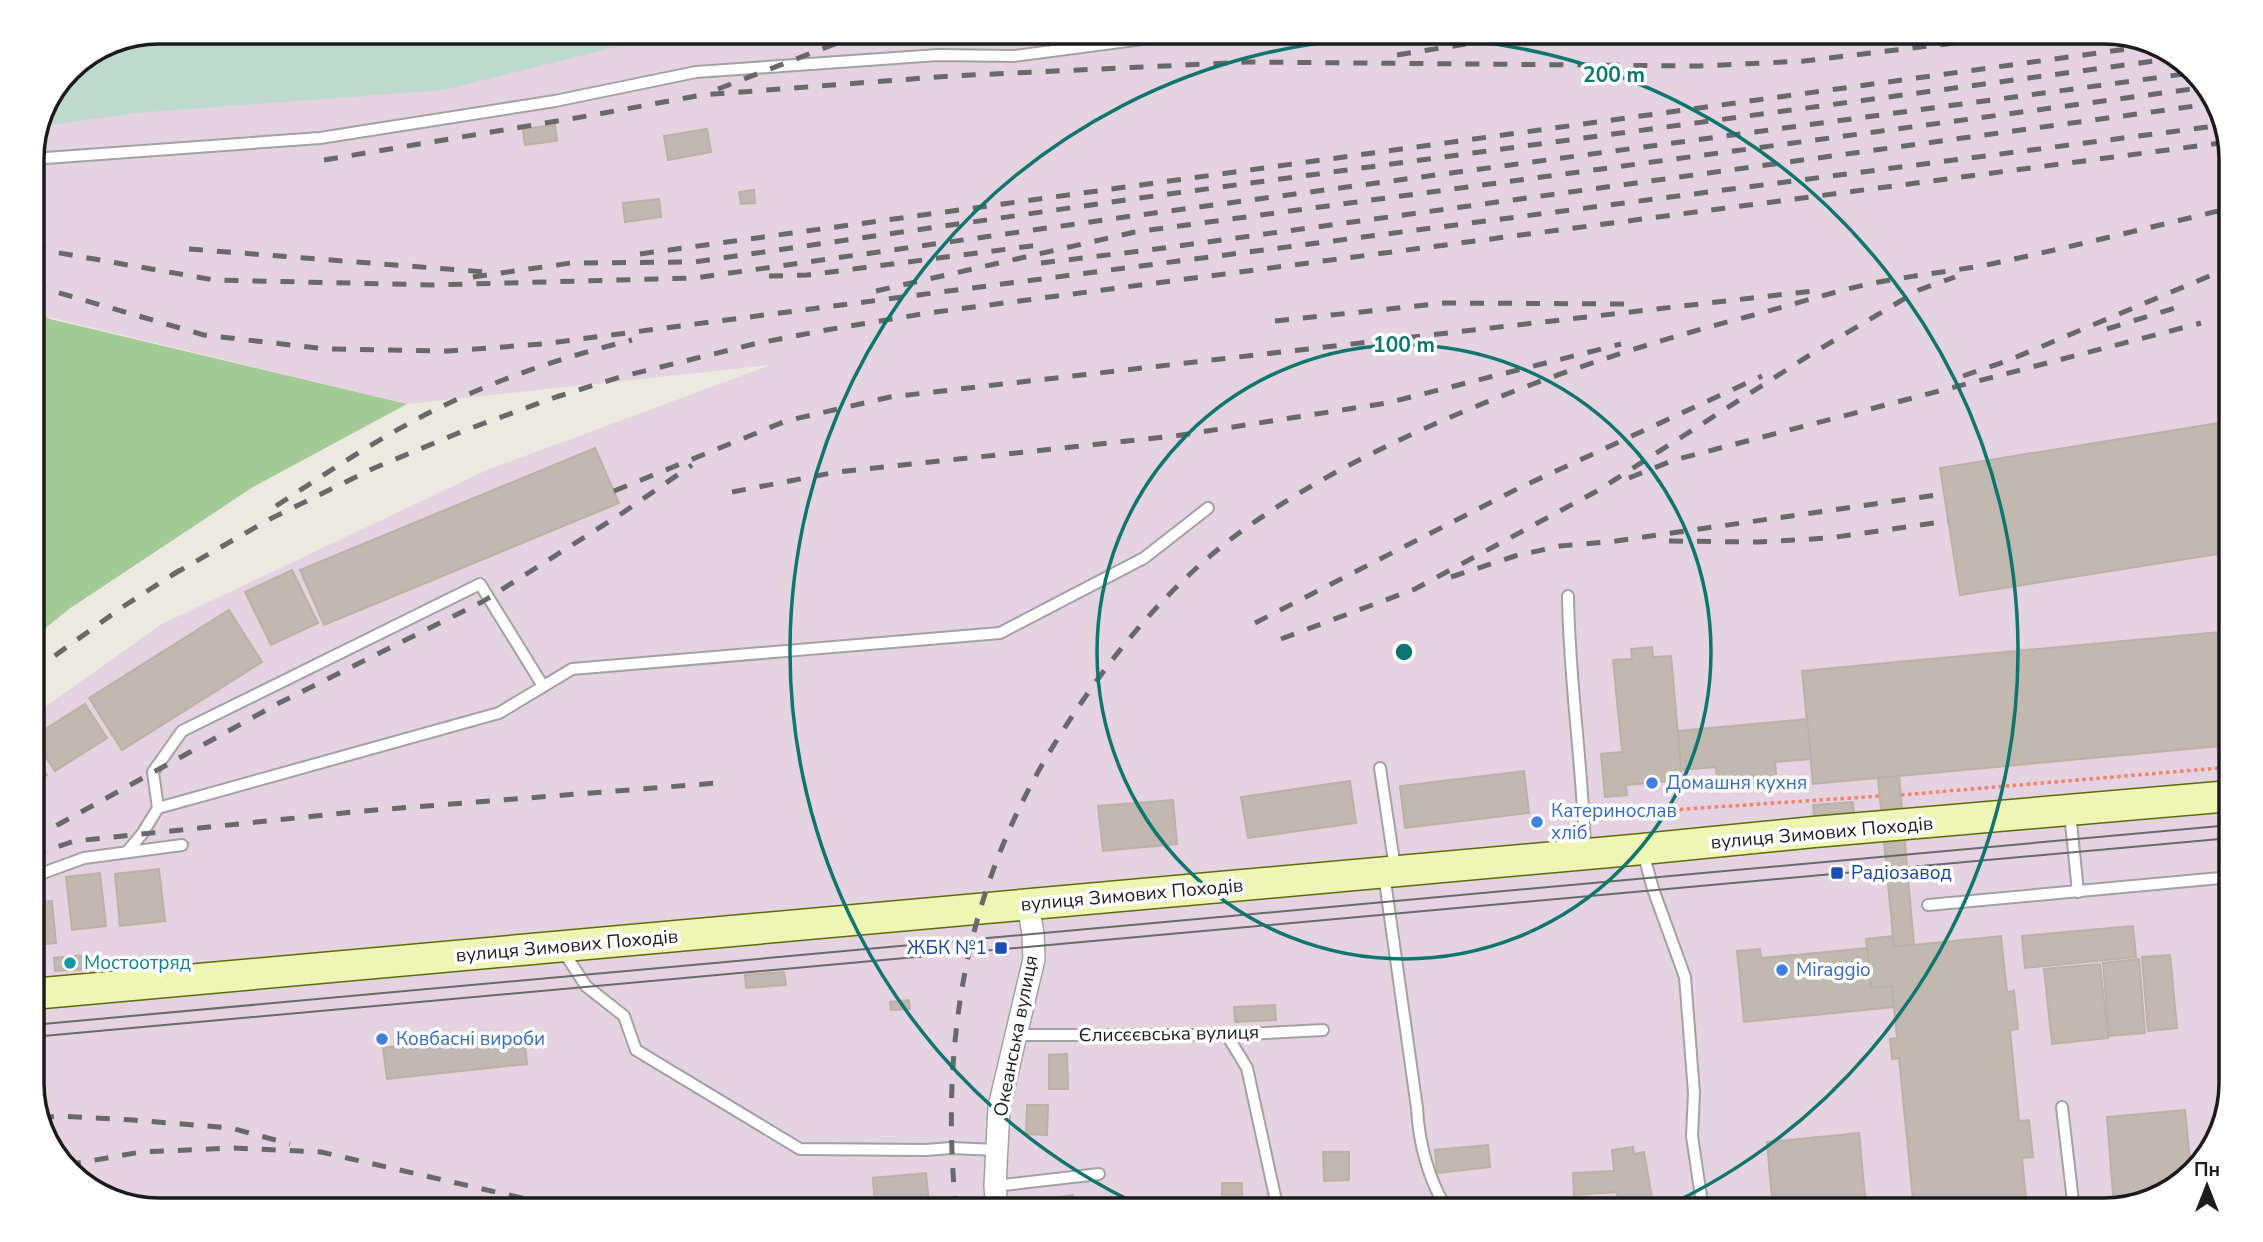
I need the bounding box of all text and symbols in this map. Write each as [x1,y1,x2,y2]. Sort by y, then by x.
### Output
text: 200 m [1583,61,1645,89]
text: 100 m [1373,331,1435,359]
centre of rings [1392,640,1416,664]
place label: Домашня кухня [1666,770,1807,796]
marker: Домашня кухня [1644,775,1660,791]
place label: Катеринослав хліб [1551,798,1677,846]
street label: вулиця Зимових Походів [1710,810,1934,856]
marker: Катеринослав хліб [1529,814,1545,830]
place label: Радіозавод [1851,860,1952,886]
marker: Радіозавод [1829,865,1845,881]
street label: вулиця Зимових Походів [1020,872,1244,918]
street label: вулиця Зимових Походів [455,923,679,969]
place label: ЖБК №1 [907,935,987,961]
marker: ЖБК №1 [993,940,1009,956]
place label: Мостоотряд [84,950,191,976]
street label: Океанська вулиця [988,953,1044,1119]
marker: Мостоотряд [62,955,78,971]
place label: Miraggio [1796,957,1871,983]
marker: Miraggio [1774,962,1790,978]
street label: Єлисєєвська вулиця [1079,1019,1259,1049]
place label: Ковбасні вироби [396,1026,545,1052]
marker: Ковбасні вироби [374,1031,390,1047]
north arrow [2172,1151,2242,1221]
text: Пн [2194,1157,2220,1183]

